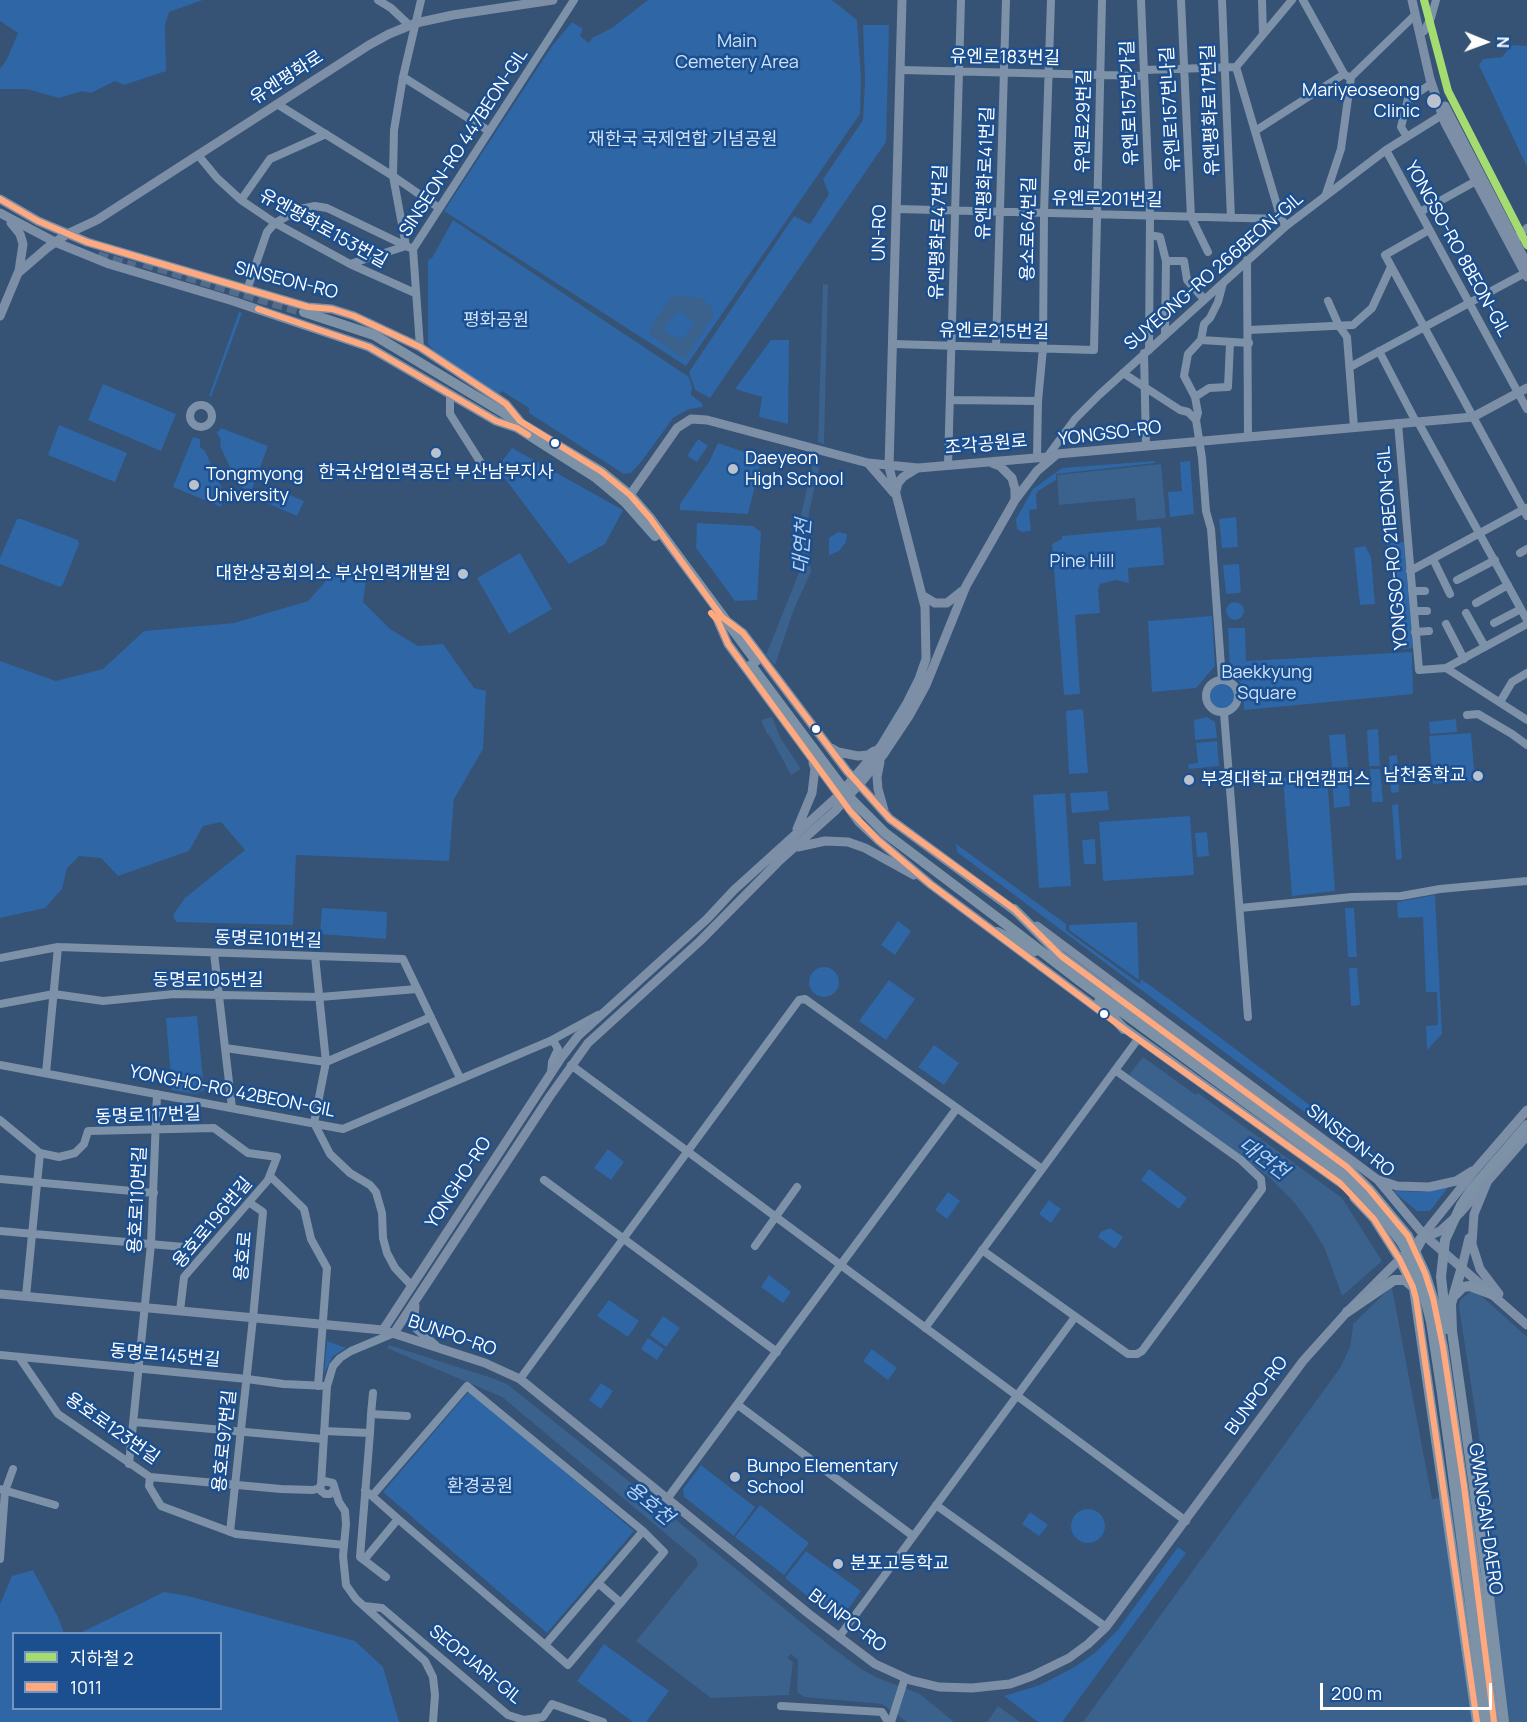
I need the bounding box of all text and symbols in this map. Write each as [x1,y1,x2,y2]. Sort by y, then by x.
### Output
north arrow [1455,12,1515,72]
park label: Main Cemetery Area [675,31,799,74]
text: N [1492,36,1514,48]
street label: 유엔로157번가길 [1117,40,1143,166]
street label: 유엔평화로17번길 [1198,44,1224,176]
street label: SINSEON-RO 447BEON-GIL [395,45,533,241]
street label: 유엔평화로 [246,46,328,110]
street label: 유엔로183번길 [950,46,1060,70]
street label: 유엔로157번나길 [1157,46,1185,172]
street label: 유엔로29번길 [1072,69,1096,173]
place label: Mariyeoseong Clinic [1302,80,1420,122]
marker: Mariyeoseong Clinic [1425,92,1443,110]
street label: 유엔평화로41번길 [973,106,999,240]
park label: 재한국 국제연합 기념공원 [588,129,778,151]
street label: YONGSO-RO 8BEON-GIL [1400,158,1514,340]
street label: 유엔평화로47번길 [926,164,952,300]
street label: 용소로64번길 [1017,177,1041,281]
street label: 유엔평화로153번길 [255,185,391,273]
street label: 유엔로201번길 [1051,188,1163,212]
street label: SUYEONG-RO 266BEON-GIL [1120,189,1308,355]
street label: UN-RO [869,204,891,262]
street label: SINSEON-RO [232,258,340,304]
park label: 평화공원 [463,310,529,332]
street label: 유엔로215번길 [939,320,1049,344]
street label: YONGSO-RO [1057,417,1163,451]
street label: 조각공원로 [944,431,1028,459]
unlabelled marker [549,437,561,449]
street label: YONGSO-RO 21BEON-GIL [1373,445,1413,651]
marker: 한국산업인력공단 부산남부지사 [429,446,443,460]
place label: Daeyeon High School [745,448,844,490]
place label: 한국산업인력공단 부산남부지사 [318,462,554,484]
marker: Daeyeon High School [726,462,740,476]
place label: Tongmyong University [206,464,303,506]
marker: Tongmyong University [187,478,201,492]
water label: 대연천 [789,518,817,574]
park label: Pine Hill [1050,551,1114,573]
place label: 대한상공회의소 부산인력개발원 [216,563,451,585]
marker: 대한상공회의소 부산인력개발원 [456,567,470,581]
park label: Baekkyung Square [1222,662,1312,704]
unlabelled marker [810,723,822,735]
place label: 남천중학교 [1383,765,1466,787]
place label: 부경대학교 대연캠퍼스 [1201,769,1370,791]
marker: 남천중학교 [1471,769,1485,783]
marker: 부경대학교 대연캠퍼스 [1182,773,1196,787]
street label: 동명로101번길 [214,927,322,953]
street label: 동명로105번길 [152,970,264,992]
unlabelled marker [1098,1008,1110,1020]
street label: YONGHO-RO 42BEON-GIL [127,1061,337,1123]
street label: SINSEON-RO [1302,1100,1398,1182]
street label: 동명로117번길 [95,1103,201,1129]
street label: YONGHO-RO [421,1133,497,1233]
water label: 대연천 [1234,1133,1292,1185]
street label: 용호로110번길 [124,1146,152,1254]
street label: 용호로196번길 [169,1173,257,1273]
street label: 용호로 [231,1230,257,1282]
street label: BUNPO-RO [405,1311,499,1361]
street label: 동명로145번길 [109,1340,221,1372]
street label: BUNPO-RO [1221,1353,1293,1439]
street label: 용호로123번길 [61,1389,163,1469]
street label: 용호로97번길 [209,1389,241,1493]
street label: GWANGAN-DAERO [1464,1442,1506,1596]
place label: Bunpo Elementary School [747,1456,898,1498]
marker: Bunpo Elementary School [728,1470,742,1484]
park label: 환경공원 [447,1476,513,1498]
water label: 용호천 [620,1477,678,1531]
place label: 분포고등학교 [850,1553,949,1575]
marker: 분포고등학교 [831,1557,845,1571]
street label: BUNPO-RO [804,1585,890,1657]
street label: SEOPJARI-GIL [424,1621,526,1709]
legend [12,1632,222,1710]
text: 지하철 2 [70,1646,134,1670]
scale bar [1323,1671,1496,1709]
text: 1011 [70,1675,102,1699]
text: 200 m [1331,1681,1382,1705]

